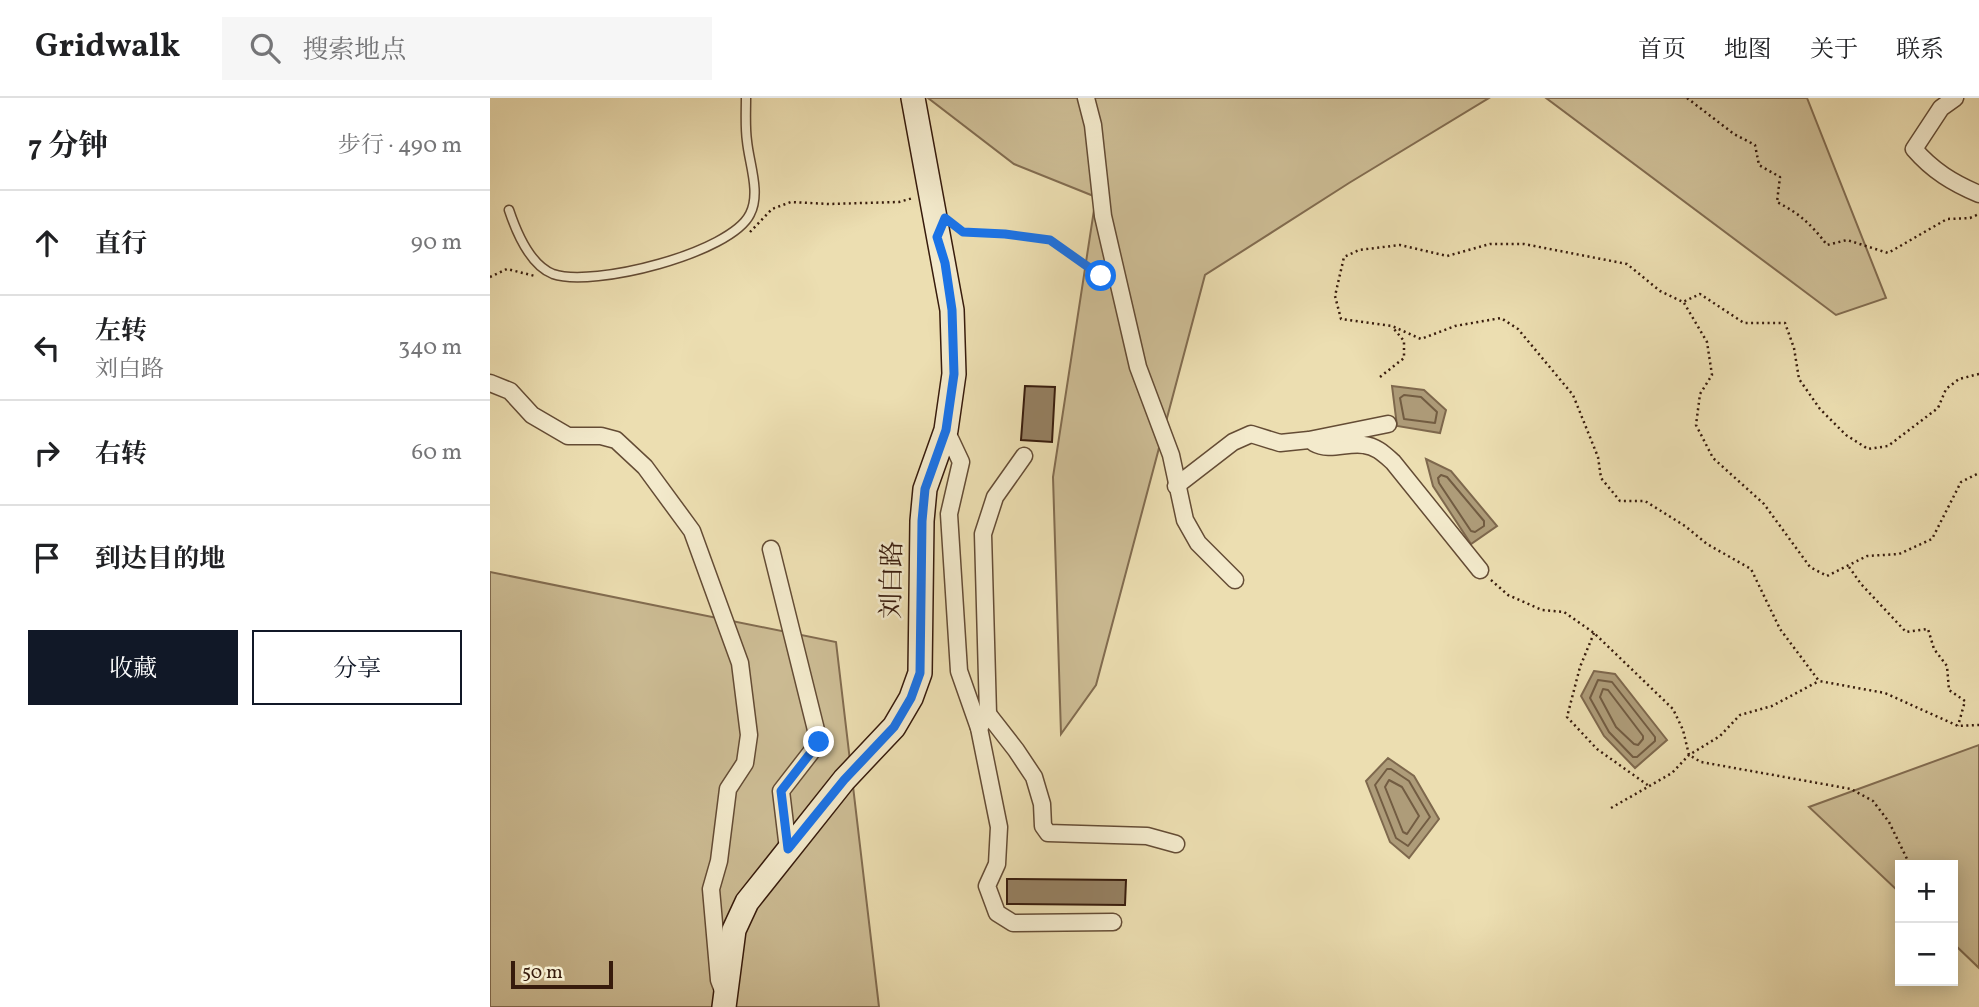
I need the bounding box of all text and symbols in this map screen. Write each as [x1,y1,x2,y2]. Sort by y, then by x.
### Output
search box [222,17,712,80]
text: Gridwalk [35,25,180,71]
icon: search [246,29,284,67]
text: 搜索地点 [302,33,406,69]
text: 首页 [1638,34,1686,68]
text: 地图 [1724,34,1772,68]
text: 关于 [1810,34,1858,68]
text: 联系 [1896,34,1944,68]
text: 7 分钟 [28,126,108,168]
text: 步行 · 490 m [338,130,462,162]
icon: ahead [28,224,66,262]
text: 直行 [95,227,147,263]
text: 90 m [411,227,462,259]
route start [1085,260,1116,291]
text: 左转 [95,314,147,350]
icon: left [28,329,66,367]
text: 340 m [398,332,462,364]
text: 刘白路 [95,354,164,386]
icon: right [28,434,66,472]
text: 右转 [95,437,147,473]
text: 60 m [412,437,462,469]
icon: arrive [28,539,66,577]
street label: 刘白路 [874,541,912,619]
text: 到达目的地 [95,542,225,578]
button: 收藏 [28,630,238,705]
button: 分享 [252,630,462,705]
route end [803,726,834,757]
map controls [1895,860,1958,986]
button: + [1895,860,1958,923]
button: − [1895,923,1958,986]
scale bar [511,958,612,990]
text: 50 m [522,960,563,986]

